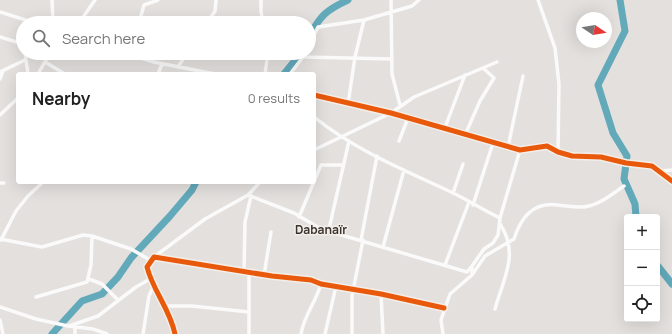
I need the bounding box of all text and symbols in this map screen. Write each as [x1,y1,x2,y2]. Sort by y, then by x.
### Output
north arrow [576,12,612,48]
search box [16,16,316,60]
icon: search [30,27,52,49]
text: Search here [62,28,145,49]
text: Nearby [32,87,90,110]
text: 0 results [248,89,300,107]
map controls [624,214,660,322]
button: + [624,214,660,250]
district label: Dabanaïr [295,221,347,238]
button: − [624,250,660,286]
button: locate [624,286,660,322]

